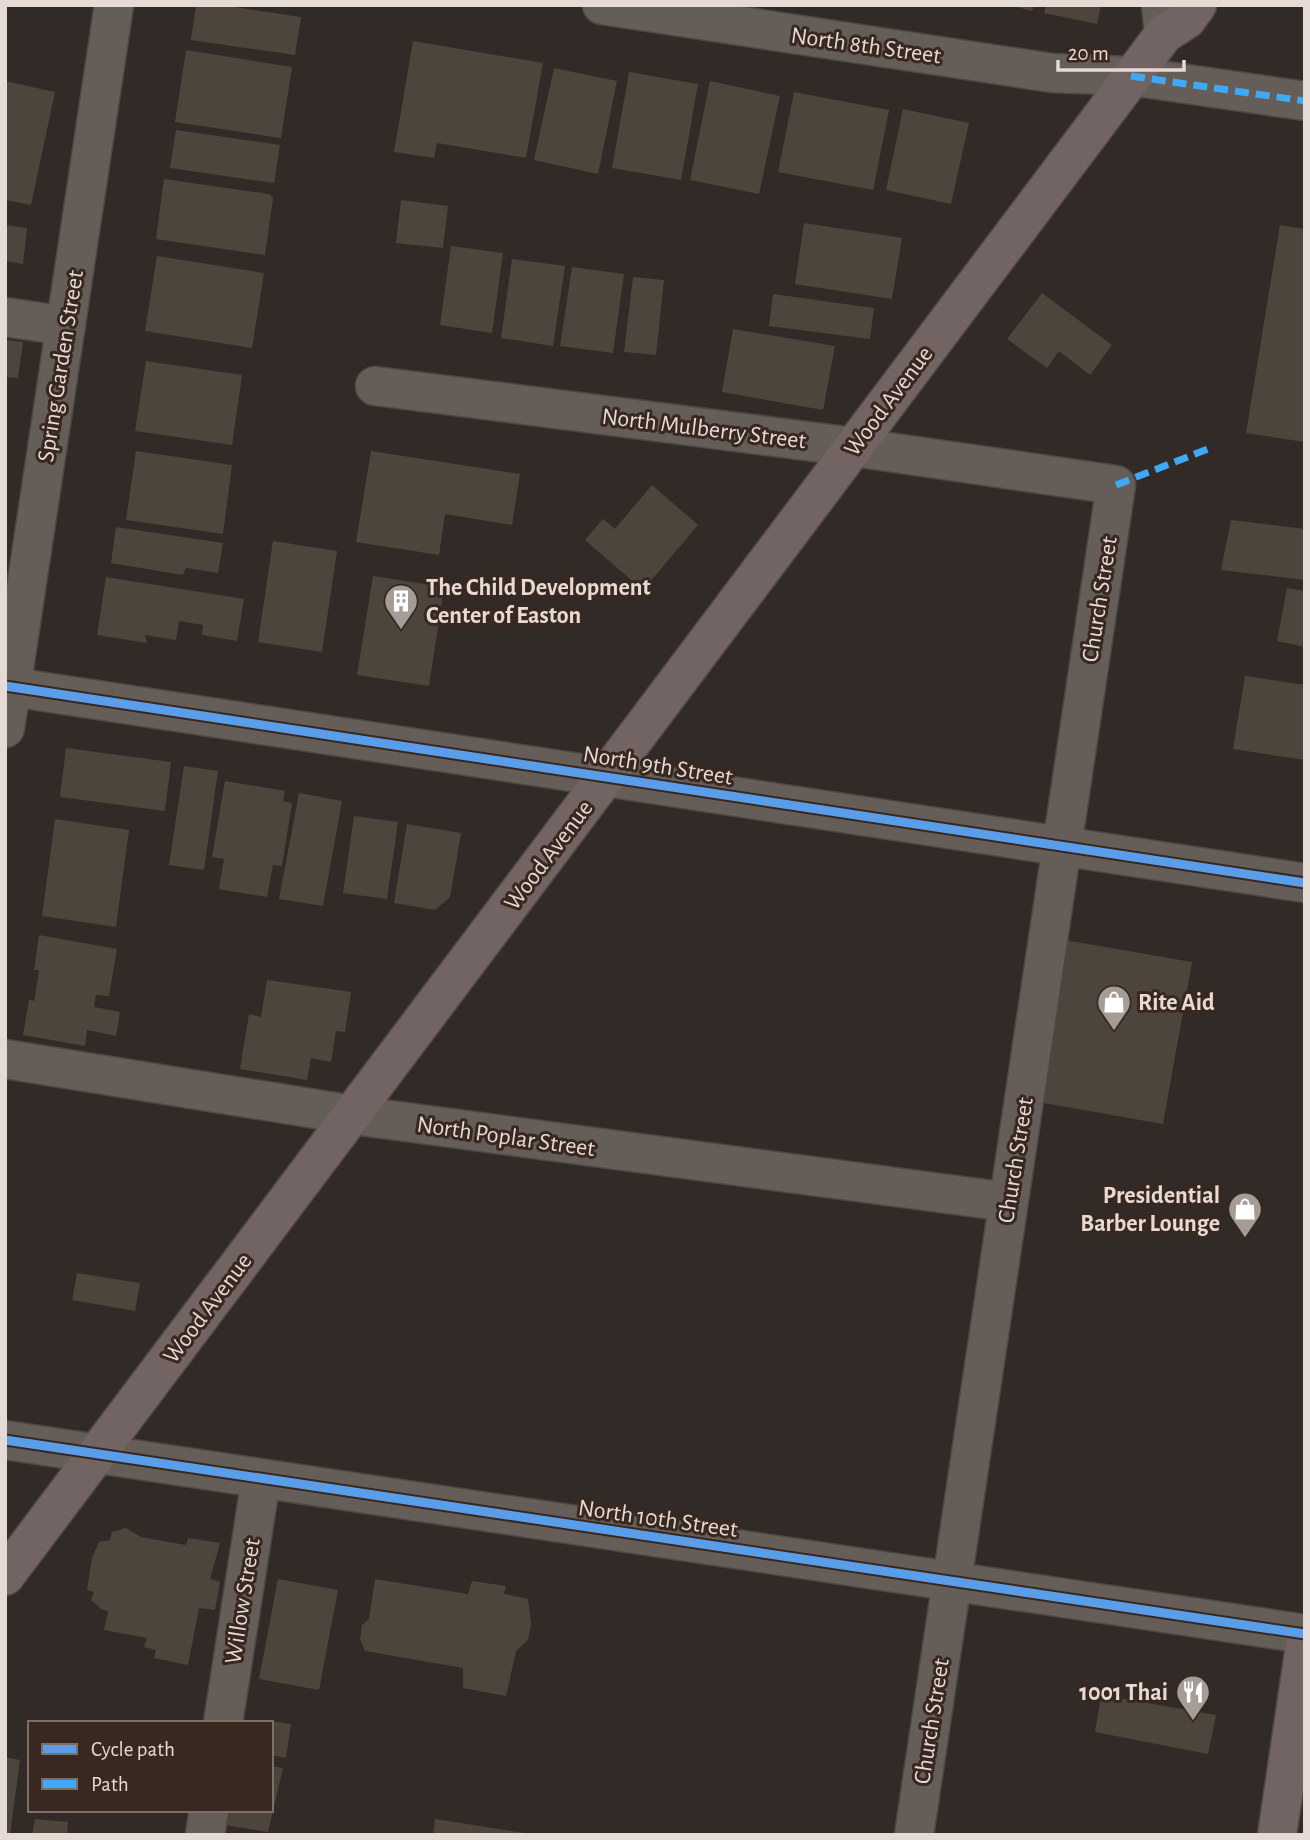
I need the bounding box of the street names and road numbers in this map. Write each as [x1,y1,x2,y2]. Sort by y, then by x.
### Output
street label: North 8th Street [789,24,943,68]
street label: Spring Garden Street [34,268,88,464]
street label: Wood Avenue [840,342,938,461]
street label: North Mulberry Street [600,405,808,453]
street label: Church Street [1078,534,1122,664]
street label: North 9th Street [581,742,735,790]
street label: Wood Avenue [500,796,598,915]
street label: Church Street [994,1095,1038,1225]
street label: North Poplar Street [415,1113,597,1161]
street label: Wood Avenue [159,1249,257,1368]
street label: North 10th Street [577,1496,739,1542]
street label: Willow Street [221,1536,265,1666]
street label: Church Street [910,1656,954,1786]

